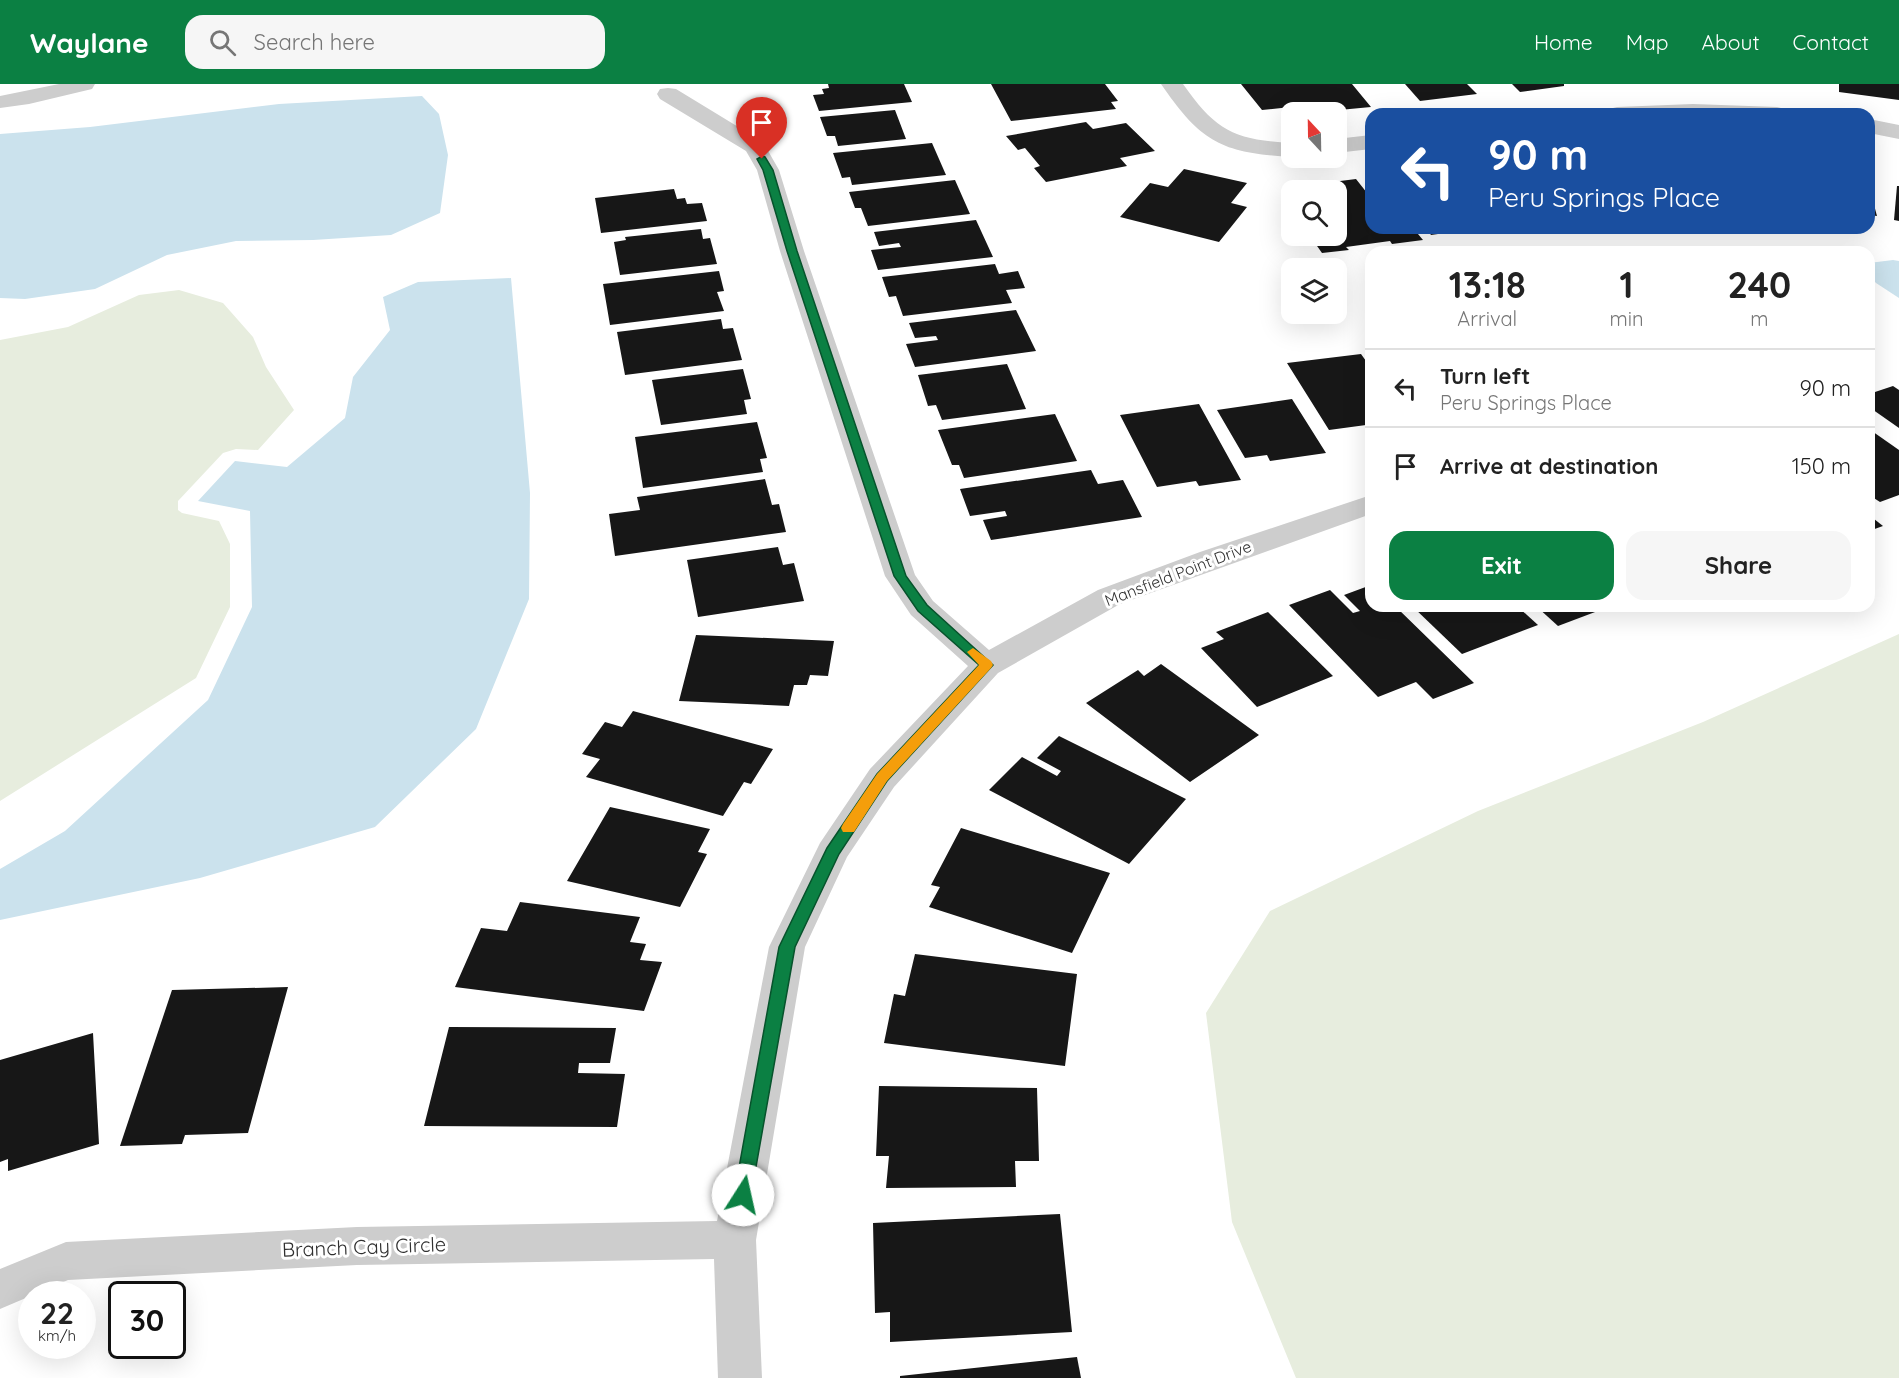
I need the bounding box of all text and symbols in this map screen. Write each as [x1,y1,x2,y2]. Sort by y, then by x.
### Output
search box [185,15,605,69]
text: Waylane [30,25,149,60]
icon: search [206,26,239,59]
text: Search here [254,28,375,56]
text: Home [1534,29,1593,55]
text: Map [1626,29,1669,55]
text: About [1702,29,1760,55]
text: Contact [1793,29,1869,55]
pin [736,97,787,159]
north arrow [1281,102,1347,168]
map controls [1281,102,1347,324]
icon: arrive [745,106,778,139]
text: 90 m [1488,128,1588,181]
icon: left [1389,132,1467,210]
button: search [1281,180,1347,246]
text: Peru Springs Place [1488,180,1720,214]
button: layers [1281,258,1347,324]
text: 13:18 [1449,262,1526,307]
text: 1 [1620,262,1634,307]
text: 240 [1727,262,1791,307]
text: Arrival [1457,306,1517,331]
text: min [1610,306,1644,331]
text: m [1750,306,1768,331]
text: Turn left [1440,362,1530,390]
icon: left [1389,372,1422,405]
text: 90 m [1800,374,1851,402]
text: Peru Springs Place [1440,390,1612,415]
icon: arrive [1389,450,1422,483]
text: Arrive at destination [1440,452,1658,480]
text: 150 m [1792,452,1851,480]
button: Exit [1389,531,1614,600]
button: Share [1626,531,1851,600]
street label: Mansfield Point Drive [1102,536,1254,610]
position arrow [711,1163,775,1227]
street label: Branch Cay Circle [282,1231,446,1262]
speed limit sign: 30 [108,1281,186,1359]
text: 22 [40,1294,74,1332]
text: km/h [38,1326,76,1345]

